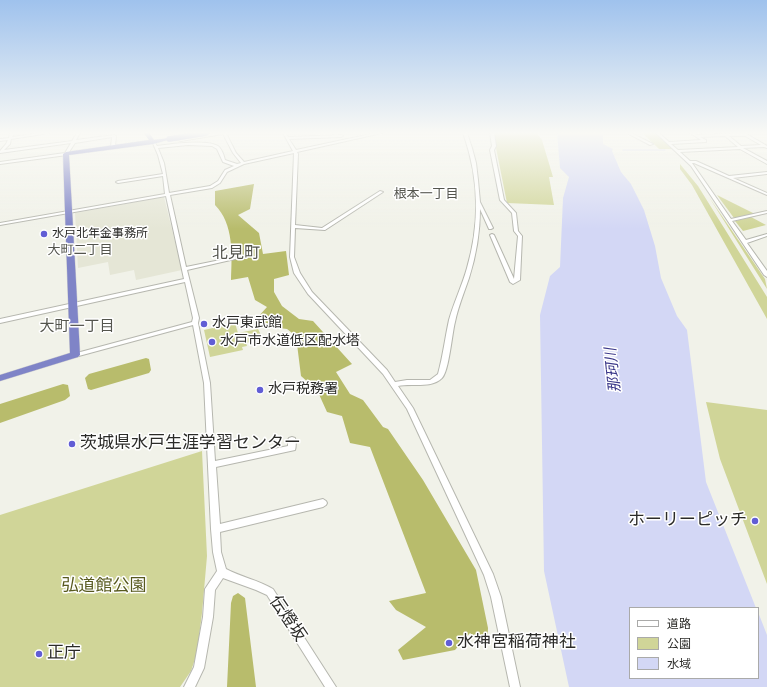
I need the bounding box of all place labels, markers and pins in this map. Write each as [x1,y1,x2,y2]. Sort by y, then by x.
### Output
place label: 水戸北年金事務所 [52,227,148,241]
marker: 水戸北年金事務所 [39,229,49,239]
place label: 水戸東武館 [212,316,282,332]
marker: 水戸東武館 [199,319,209,329]
place label: 水戸市水道低区配水塔 [220,334,360,350]
marker: 水戸市水道低区配水塔 [207,337,217,347]
place label: 水戸税務署 [268,382,338,398]
marker: 水戸税務署 [255,385,265,395]
place label: 茨城県水戸生涯学習センター [80,434,301,454]
marker: 茨城県水戸生涯学習センター [67,439,77,449]
place label: ホーリーピッチ [628,511,747,531]
marker: ホーリーピッチ [750,516,760,526]
place label: 水神宮稲荷神社 [457,633,576,653]
marker: 水神宮稲荷神社 [444,638,454,648]
place label: 正庁 [47,644,81,664]
marker: 正庁 [34,649,44,659]

